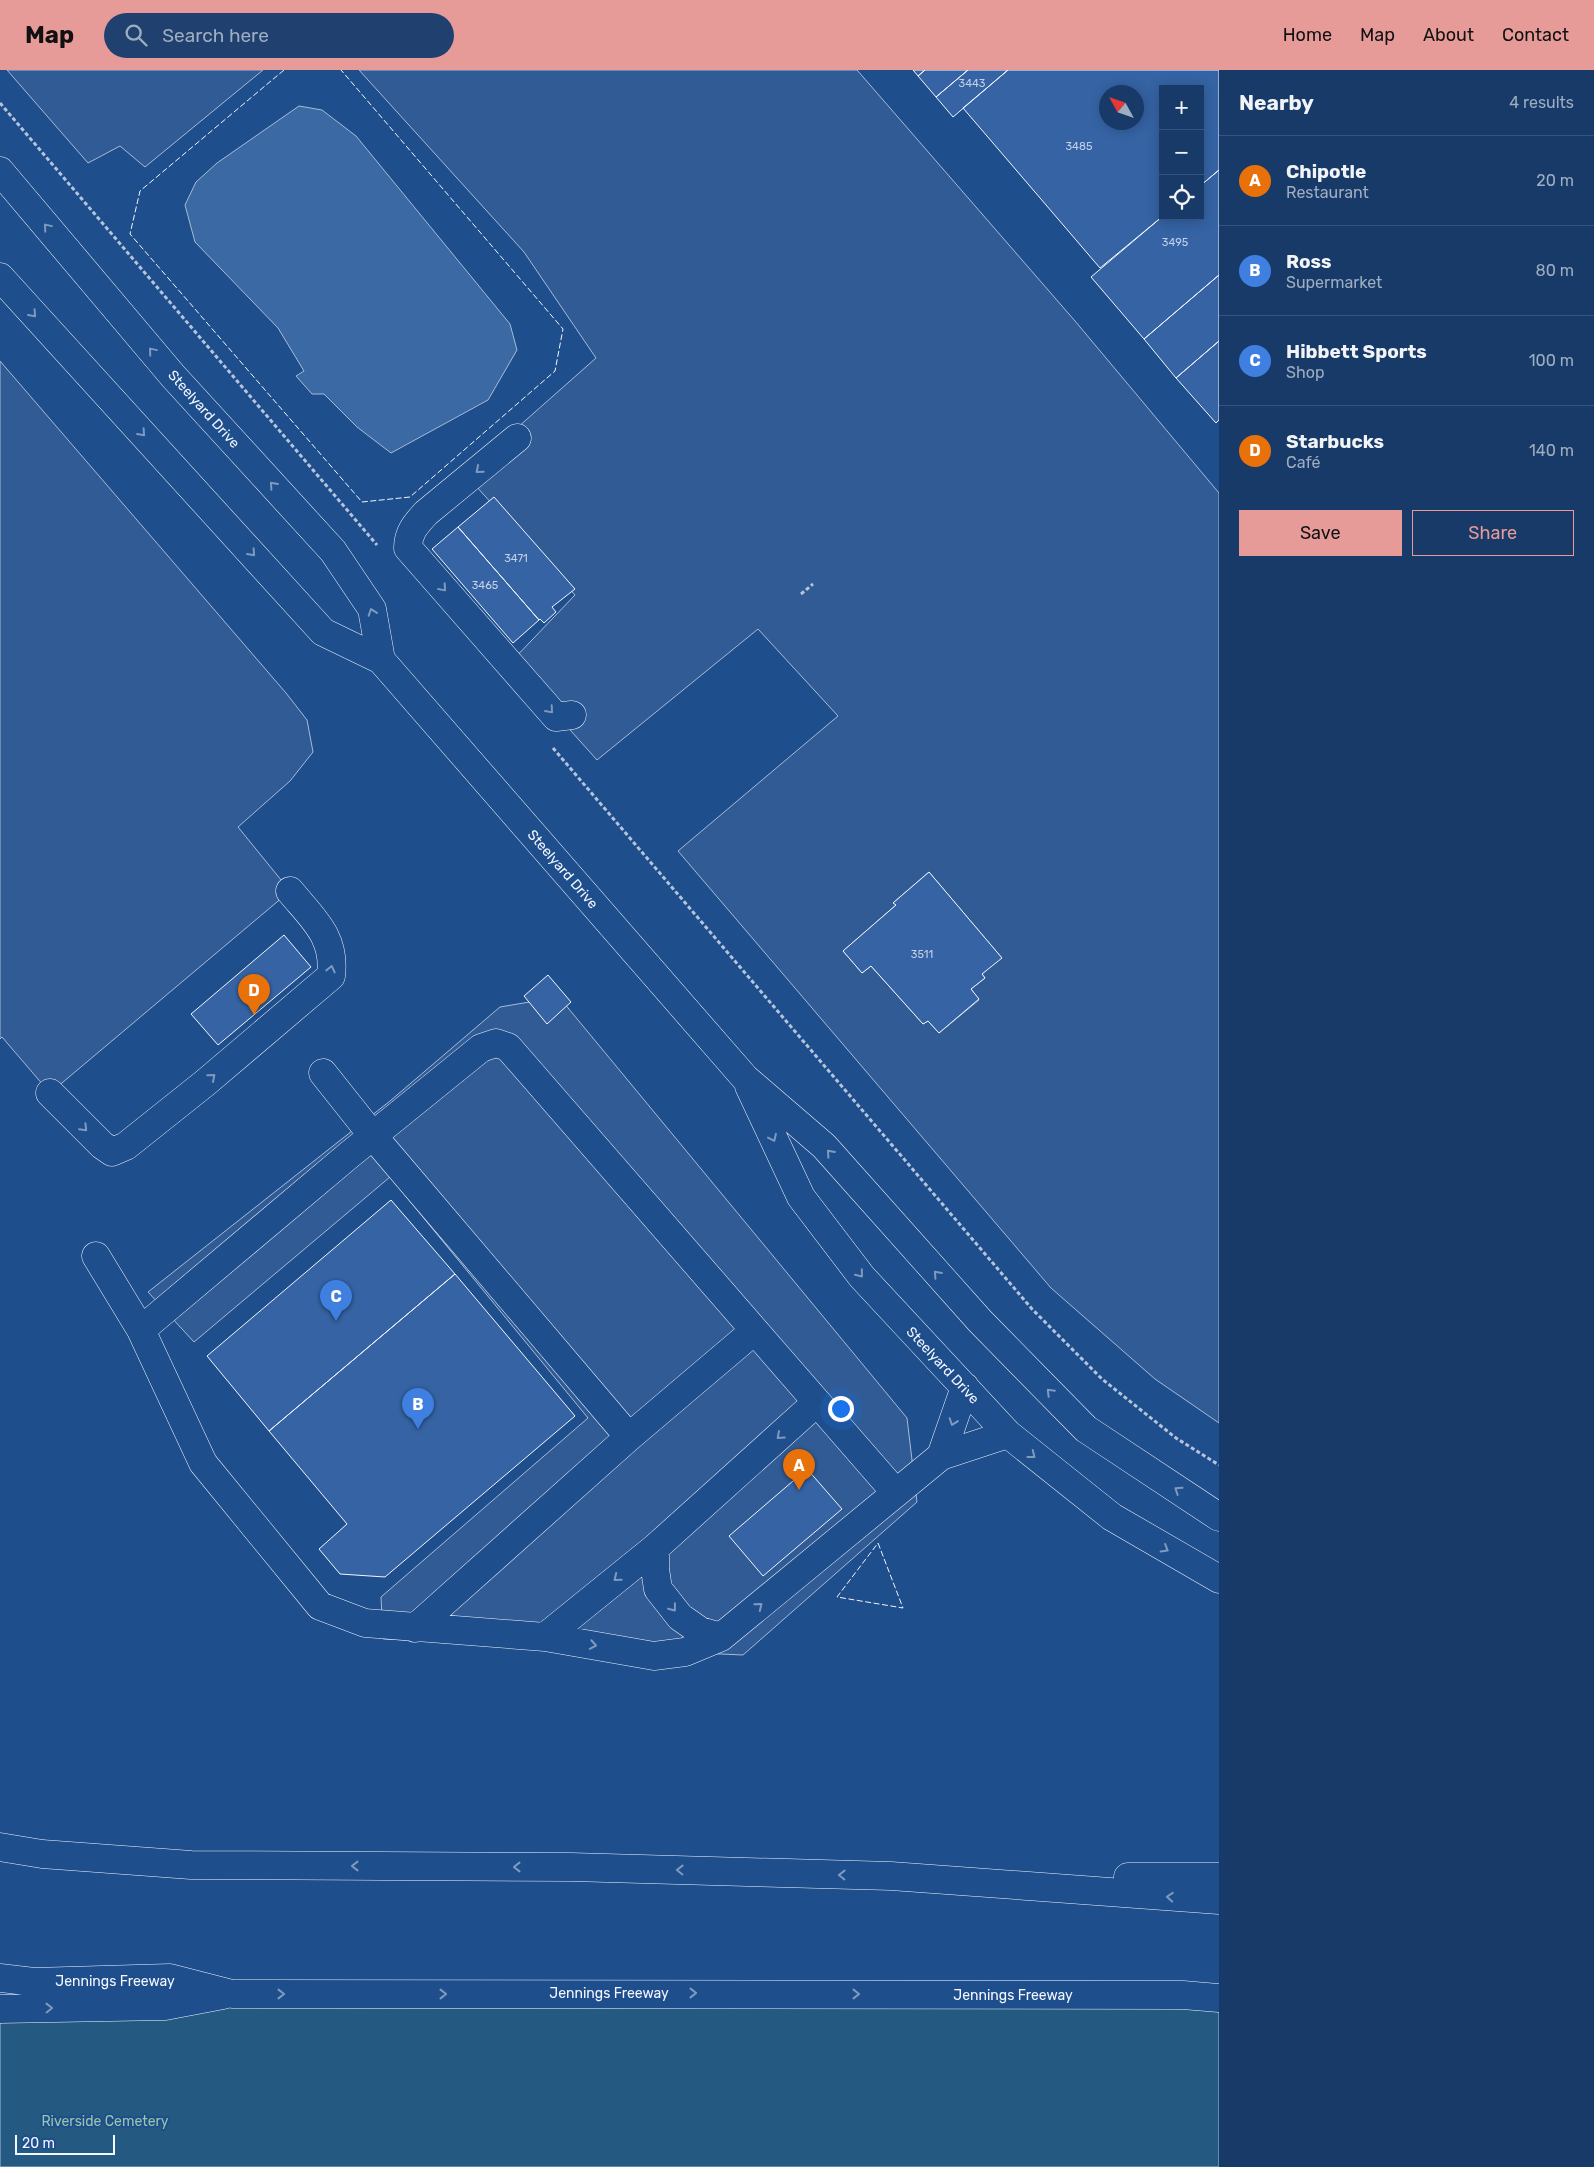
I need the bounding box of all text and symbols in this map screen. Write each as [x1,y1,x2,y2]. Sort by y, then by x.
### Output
search box [104,13,454,58]
text: Map [25,21,74,49]
icon: search [122,21,150,49]
text: Search here [162,24,269,47]
text: Home [1283,24,1332,46]
text: Map [1360,24,1395,46]
text: About [1423,24,1474,46]
text: Contact [1502,24,1569,46]
house number: 3443 [959,77,986,90]
north arrow [1099,85,1144,130]
map controls [1159,85,1204,220]
button: + [1159,85,1204,130]
text: Nearby [1239,90,1314,115]
text: 4 results [1509,93,1574,112]
button: − [1159,130,1204,175]
house number: 3485 [1066,140,1093,153]
text: Chipotle [1286,160,1366,183]
text: A [1249,171,1261,190]
text: 20 m [1536,171,1574,190]
button: locate [1159,175,1204,220]
text: Restaurant [1286,183,1369,202]
one-way arrow [44,223,53,232]
house number: 3495 [1162,236,1189,249]
text: Ross [1286,250,1332,273]
text: B [1249,261,1261,280]
text: 80 m [1536,261,1574,280]
text: Supermarket [1286,273,1382,292]
one-way arrow [27,308,36,317]
text: Hibbett Sports [1286,340,1427,363]
one-way arrow [149,348,158,357]
text: C [1249,351,1261,370]
text: 100 m [1529,351,1574,370]
text: Shop [1286,363,1324,382]
street label: Steelyard Drive [164,367,243,452]
one-way arrow [136,428,145,437]
text: Starbucks [1286,430,1384,453]
text: D [1249,441,1261,460]
text: 140 m [1529,441,1574,460]
text: Café [1286,453,1320,472]
one-way arrow [476,464,485,472]
one-way arrow [269,481,278,490]
button: Save [1239,510,1402,556]
button: Share [1412,510,1574,556]
one-way arrow [246,548,255,557]
house number: 3471 [504,552,528,565]
house number: 3465 [472,579,499,592]
one-way arrow [438,582,447,591]
one-way arrow [367,608,377,617]
one-way arrow [544,704,553,713]
street label: Steelyard Drive [524,826,602,912]
house number: 3511 [911,948,933,961]
one-way arrow [325,965,336,973]
pin: D [238,974,270,1015]
one-way arrow [206,1075,215,1083]
one-way arrow [78,1122,87,1131]
one-way arrow [767,1133,777,1142]
one-way arrow [826,1149,835,1158]
one-way arrow [854,1268,862,1277]
one-way arrow [934,1271,943,1280]
pin: C [320,1280,352,1321]
street label: Steelyard Drive [903,1323,983,1407]
pin: B [402,1388,434,1429]
one-way arrow [1046,1388,1055,1397]
your location [828,1396,854,1422]
one-way arrow [949,1417,959,1425]
one-way arrow [776,1430,785,1439]
pin: A [783,1449,815,1490]
one-way arrow [1027,1449,1036,1458]
one-way arrow [1175,1486,1184,1496]
one-way arrow [1159,1542,1168,1552]
one-way arrow [614,1573,623,1581]
one-way arrow [668,1603,677,1612]
one-way arrow [753,1603,762,1612]
one-way arrow [589,1640,598,1650]
one-way arrow [350,1861,358,1871]
one-way arrow [513,1862,520,1872]
one-way arrow [675,1865,683,1876]
one-way arrow [838,1869,846,1880]
one-way arrow [1166,1891,1174,1902]
street label: Jennings Freeway [55,1973,175,1990]
street label: Jennings Freeway [549,1985,669,2002]
street label: Jennings Freeway [953,1987,1073,2004]
one-way arrow [690,1988,698,1999]
one-way arrow [278,1989,285,1999]
one-way arrow [440,1989,448,1999]
one-way arrow [852,1989,860,1999]
one-way arrow [45,2003,53,2014]
park label: Riverside Cemetery [41,2113,169,2130]
scale bar [15,2132,115,2155]
text: 20 m [22,2135,55,2152]

